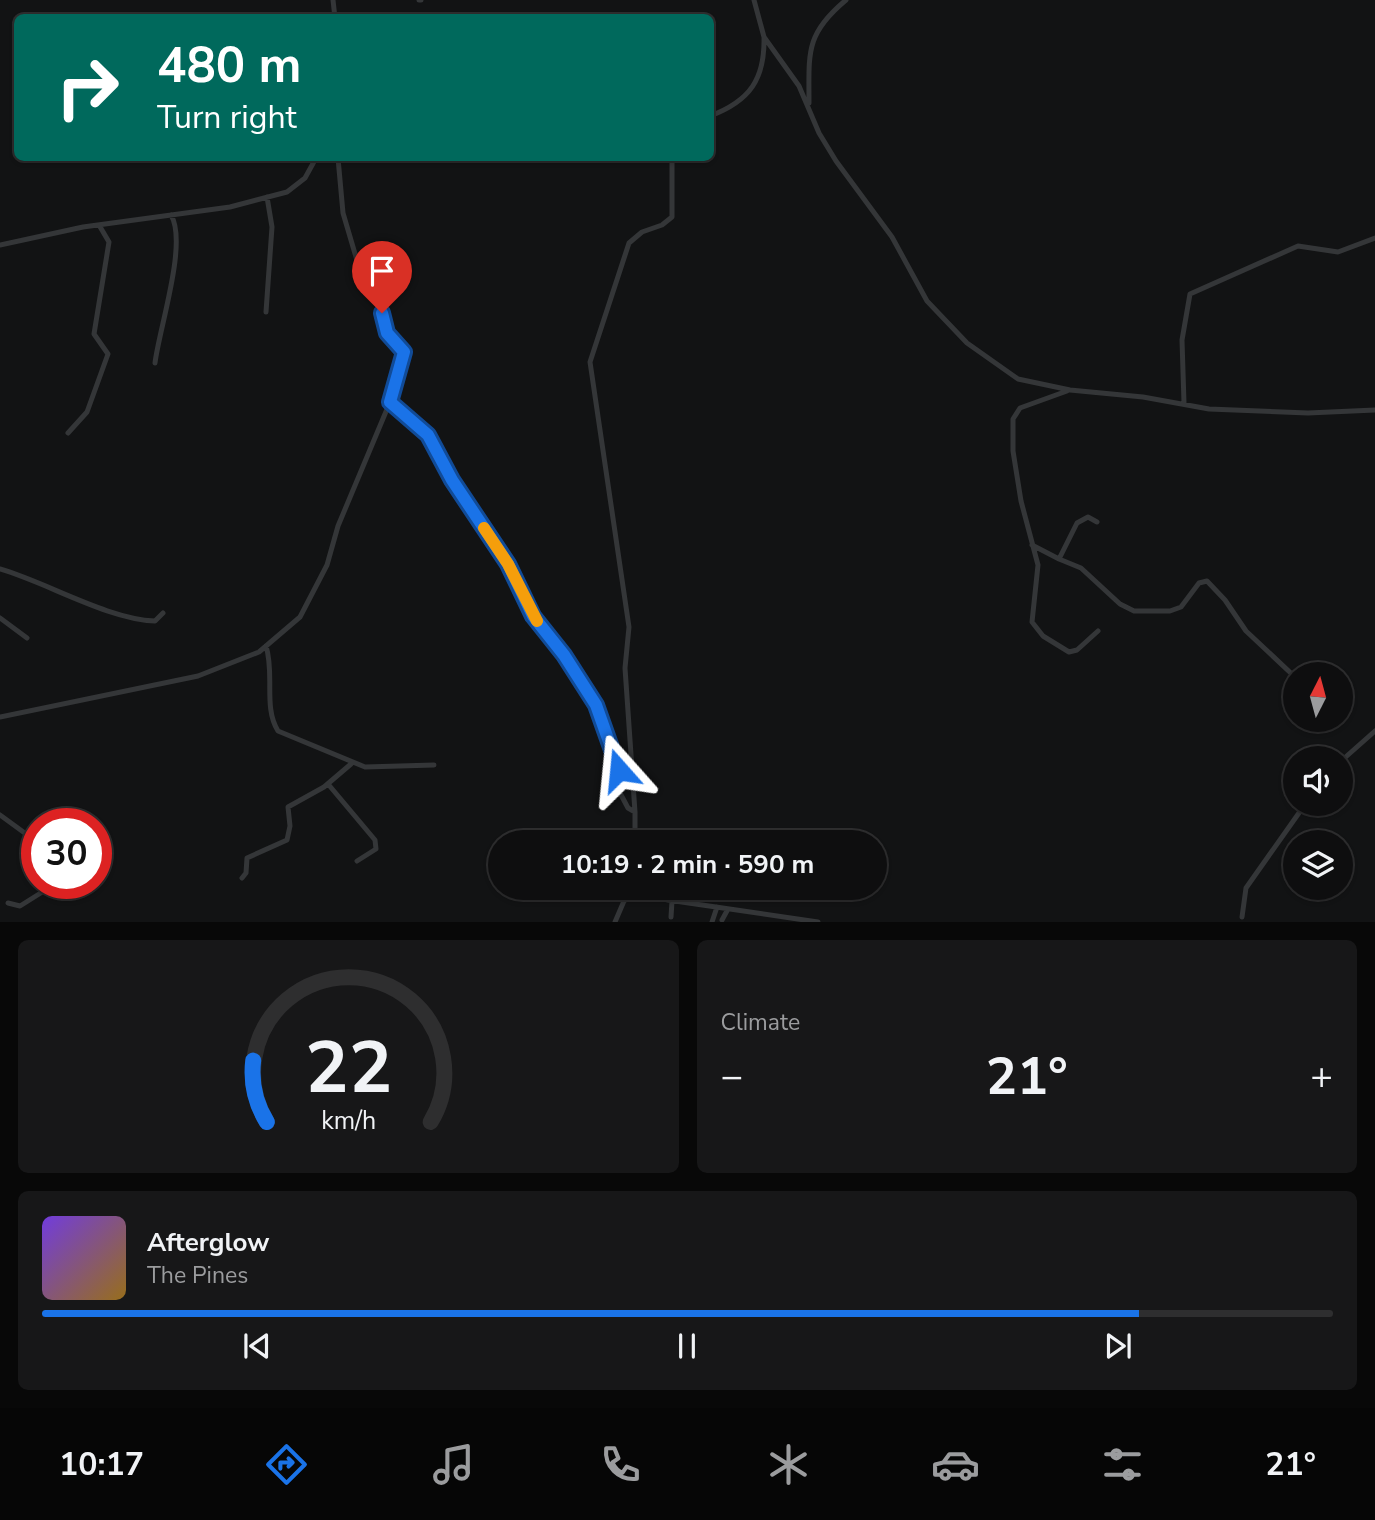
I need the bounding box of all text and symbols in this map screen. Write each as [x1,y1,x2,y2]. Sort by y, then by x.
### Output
text: 480 m [157,32,301,99]
icon: right [42,42,133,133]
text: Turn right [157,96,297,139]
pin [352,241,412,313]
icon: arrive [363,252,401,290]
north arrow [1283,662,1353,732]
map controls [1283,662,1353,900]
position arrow [582,733,656,807]
button: sound [1283,746,1353,816]
speed limit sign: 30 [21,808,112,899]
button: layers [1283,830,1353,900]
text: 10:19 · 2 min · 590 m [561,847,814,882]
text: Climate [721,1007,800,1038]
text: 22 [305,1019,392,1119]
text: 21° [986,1041,1068,1112]
text: − [721,1051,743,1102]
text: + [1310,1051,1333,1102]
text: km/h [321,1104,376,1138]
text: Afterglow [147,1225,270,1260]
text: The Pines [147,1260,248,1291]
icon: previous [238,1327,276,1365]
icon: pause [668,1327,706,1365]
icon: next [1099,1327,1137,1365]
icon: directions [262,1440,311,1489]
icon: music [429,1440,478,1489]
icon: phone [596,1440,645,1489]
icon: climate [764,1440,813,1489]
icon: car [931,1440,980,1489]
icon: filters [1098,1440,1147,1489]
text: 10:17 [59,1443,144,1486]
text: 21° [1265,1443,1316,1486]

